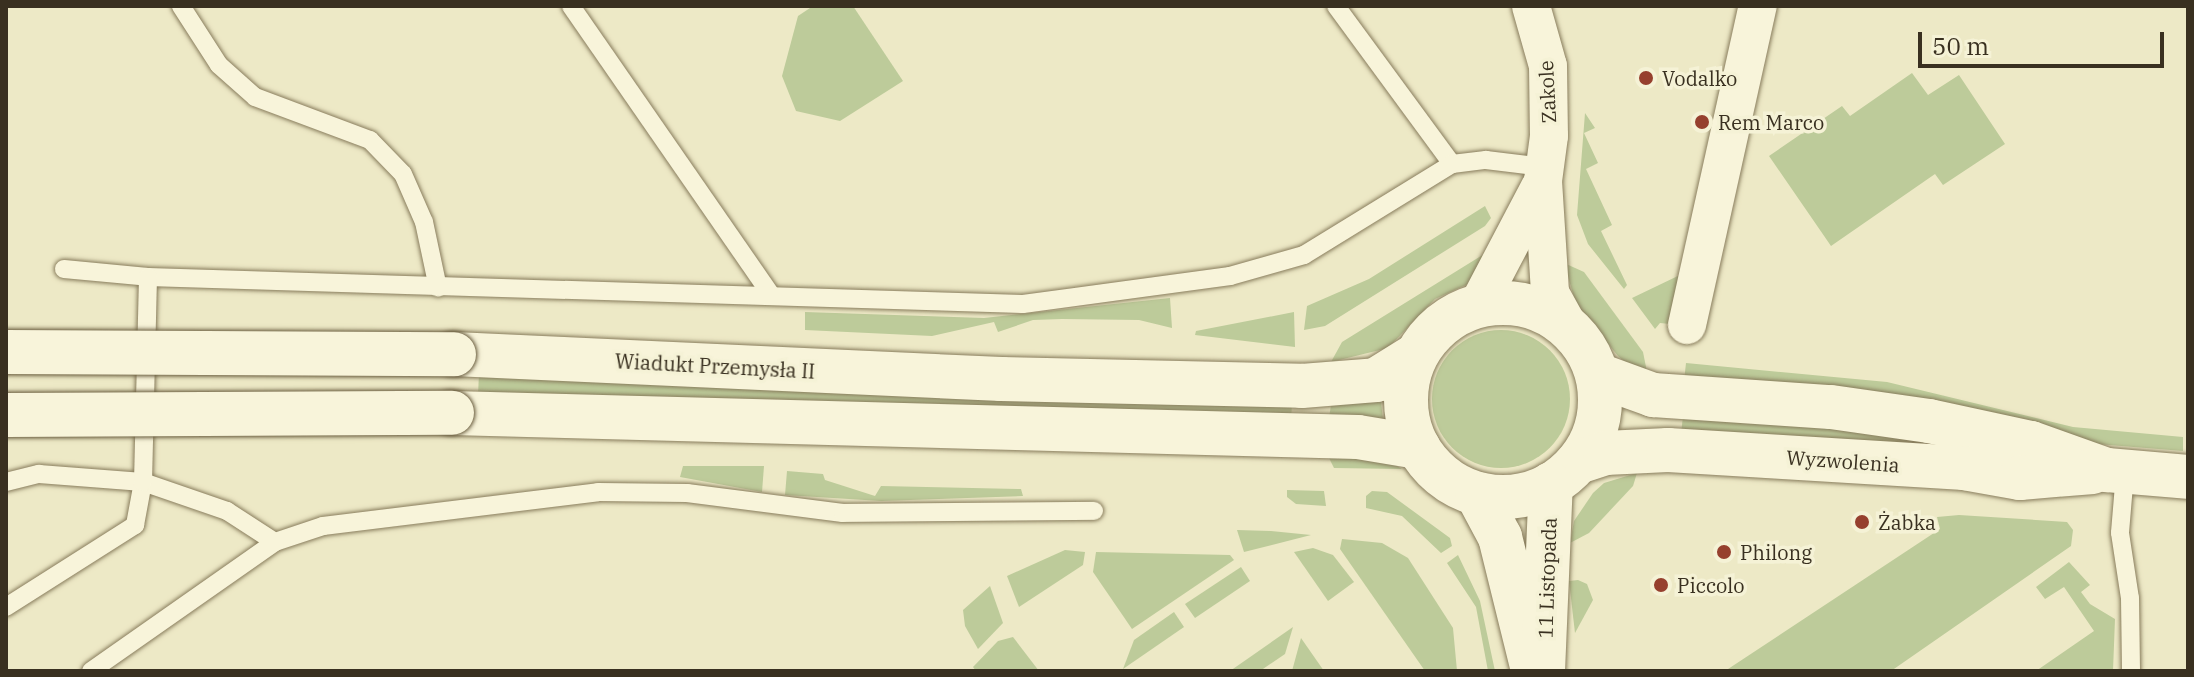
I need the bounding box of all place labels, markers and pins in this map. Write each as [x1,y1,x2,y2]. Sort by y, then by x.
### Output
place label: Vodalko [1662,66,1737,90]
marker: Vodalko [1637,69,1655,87]
place label: Rem Marco [1718,110,1824,134]
marker: Rem Marco [1693,113,1711,131]
place label: Żabka [1878,510,1936,534]
marker: Żabka [1853,513,1871,531]
place label: Philong [1740,540,1812,564]
marker: Philong [1715,543,1733,561]
place label: Piccolo [1677,573,1745,597]
marker: Piccolo [1652,576,1670,594]

